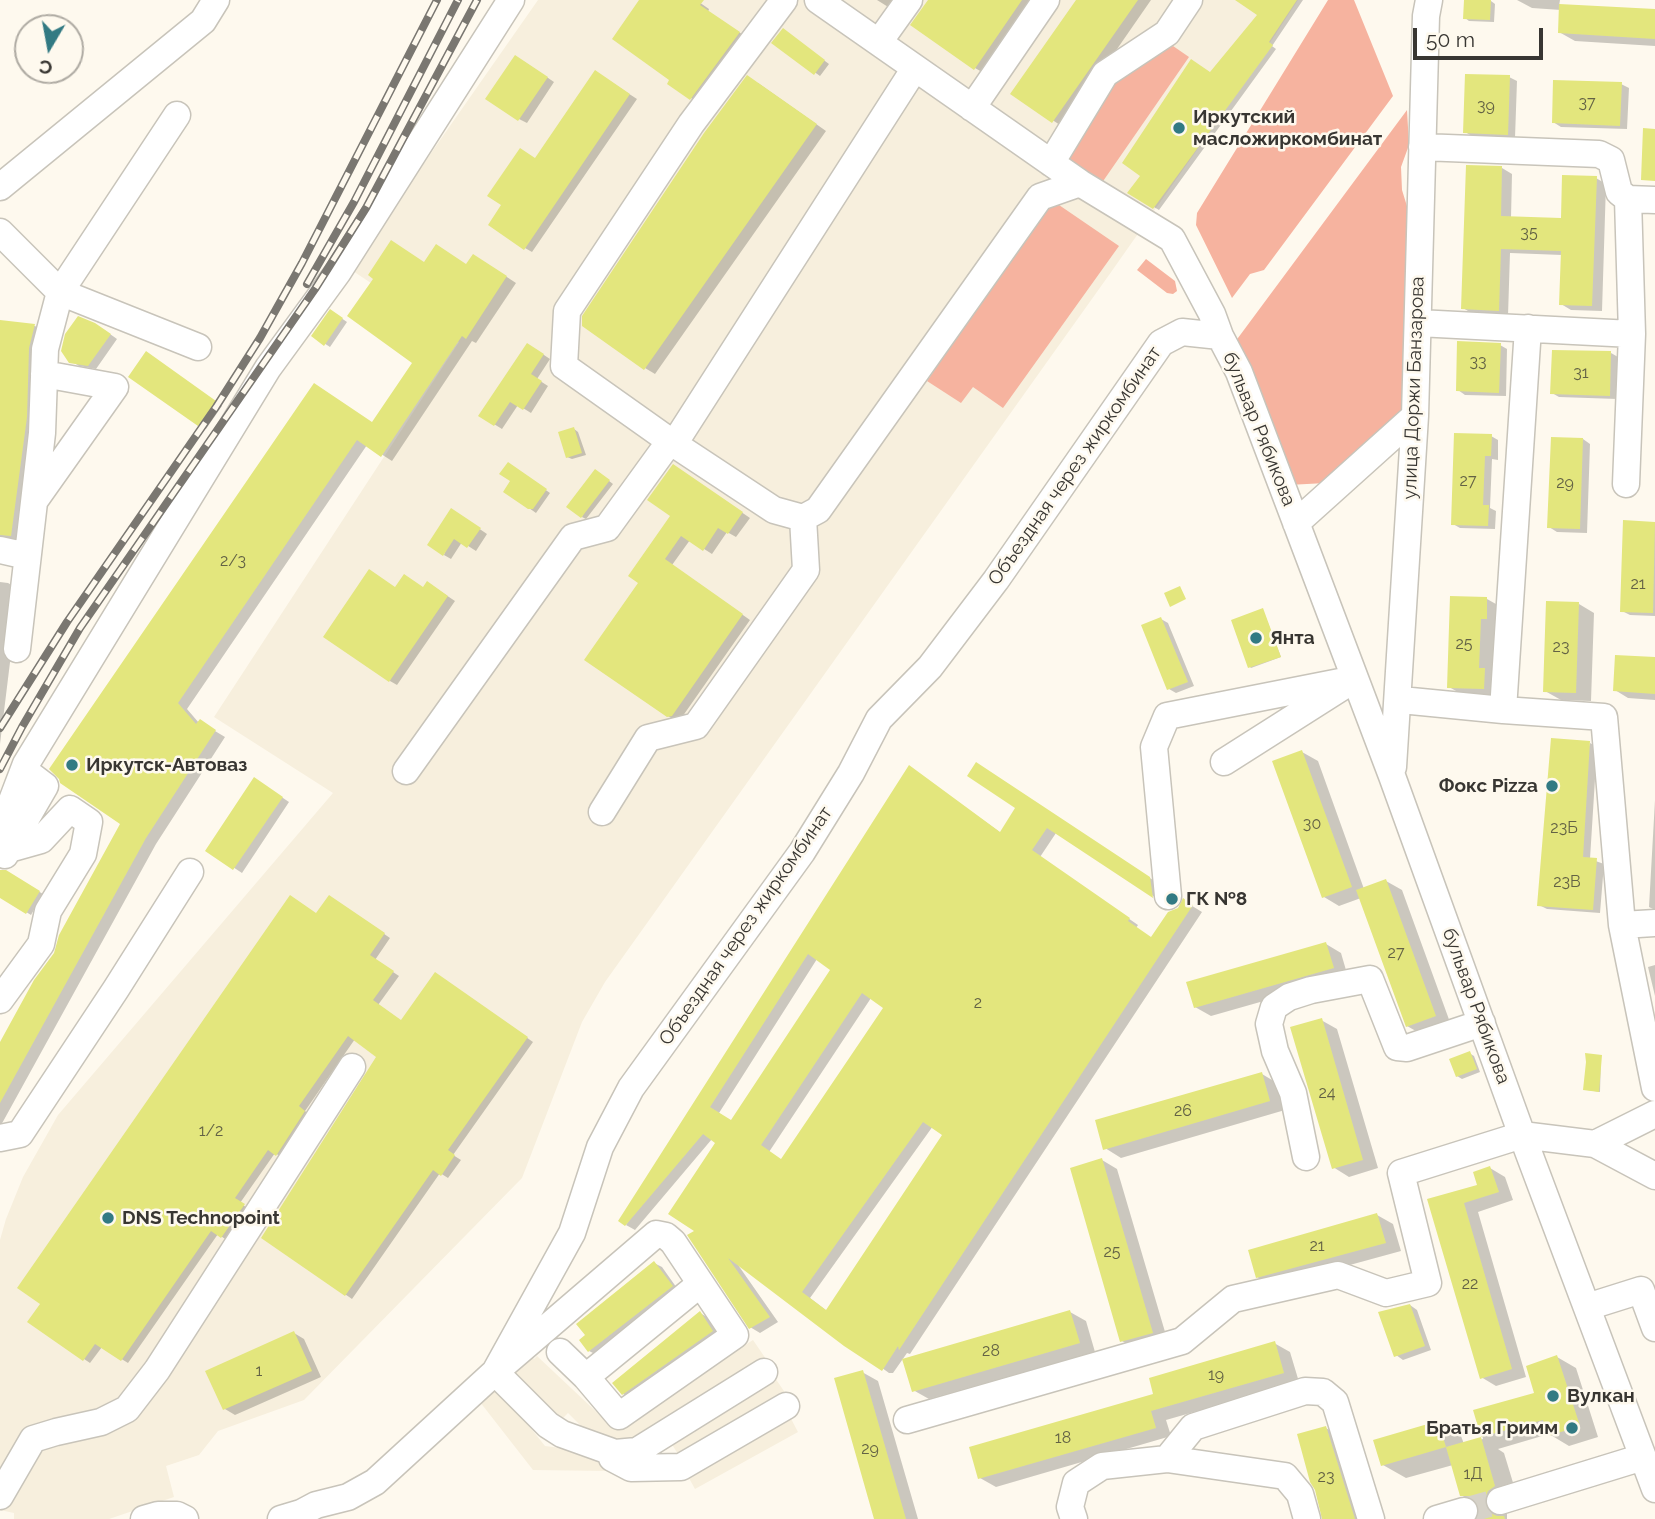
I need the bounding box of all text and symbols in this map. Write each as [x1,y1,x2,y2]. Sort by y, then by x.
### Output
north arrow [14,14,84,84]
scale bar [1417,14,1546,58]
text: 50 m [1426,27,1475,52]
text: С [37,56,54,80]
house number: 37 [1578,93,1596,113]
house number: 39 [1477,96,1495,116]
place label: Иркутский масложиркомбинат [1193,106,1382,150]
marker: Иркутский масложиркомбинат [1171,120,1187,136]
house number: 35 [1520,223,1538,243]
street label: улица Доржи Банзарова [1399,276,1429,500]
street label: Объездная через жиркомбинат [984,342,1166,590]
street label: бульвар Рябикова [1218,349,1300,509]
house number: 33 [1469,352,1487,372]
house number: 31 [1573,363,1589,383]
house number: 27 [1460,471,1476,491]
house number: 29 [1556,473,1574,493]
house number: 2/3 [220,551,246,571]
house number: 21 [1630,574,1646,594]
place label: Янта [1270,627,1315,649]
marker: Янта [1248,630,1264,646]
house number: 25 [1455,634,1473,654]
house number: 23 [1553,637,1569,657]
place label: Иркутск-Автоваз [86,754,247,776]
marker: Иркутск-Автоваз [64,757,80,773]
place label: Фокс Pizza [1439,775,1538,797]
marker: Фокс Pizza [1544,778,1560,794]
street label: Объездная через жиркомбинат [655,802,837,1050]
house number: 30 [1303,814,1321,834]
house number: 23Б [1550,818,1578,838]
house number: 23В [1553,872,1581,892]
place label: ГК №8 [1186,888,1247,910]
marker: ГК №8 [1164,891,1180,907]
street label: бульвар Рябикова [1437,925,1515,1087]
house number: 27 [1388,943,1404,963]
house number: 2 [974,993,982,1013]
house number: 24 [1318,1083,1336,1103]
house number: 26 [1174,1101,1192,1121]
house number: 1/2 [199,1121,223,1141]
place label: DNS Technopoint [122,1207,280,1229]
marker: DNS Technopoint [100,1210,116,1226]
house number: 21 [1309,1236,1325,1256]
house number: 25 [1103,1242,1121,1262]
house number: 22 [1462,1274,1478,1294]
house number: 28 [982,1341,1000,1361]
house number: 1 [256,1361,262,1381]
house number: 19 [1208,1365,1224,1385]
place label: Вулкан [1567,1385,1635,1407]
marker: Вулкан [1545,1388,1561,1404]
place label: Братья Гримм [1426,1417,1558,1439]
marker: Братья Гримм [1564,1420,1580,1436]
house number: 18 [1055,1428,1071,1448]
house number: 29 [861,1439,879,1459]
house number: 1Д [1464,1464,1482,1484]
house number: 23 [1318,1467,1334,1487]

